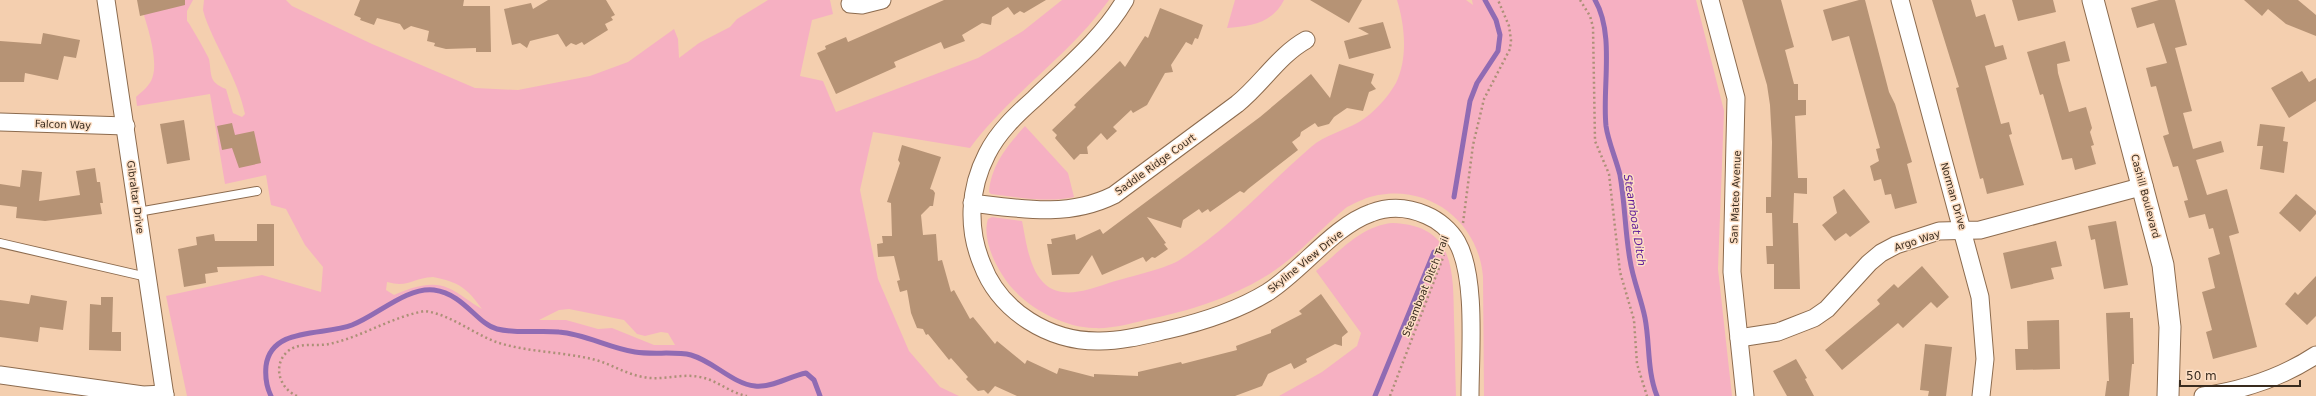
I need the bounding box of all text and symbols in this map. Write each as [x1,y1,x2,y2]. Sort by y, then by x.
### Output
street label: Falcon Way [35,118,91,131]
street label: Saddle Ridge Court [1113,132,1198,197]
street label: San Mateo Avenue [1728,150,1743,244]
street label: Cashill Boulevard [2129,153,2162,239]
street label: Gibraltar Drive [125,160,146,234]
street label: Norman Drive [1939,161,1968,231]
water label: Steamboat Ditch [1621,173,1648,267]
street label: Skyline View Drive [1266,228,1345,295]
street label: Argo Way [1893,228,1942,253]
street label: Steamboat Ditch Trail [1400,234,1451,338]
scale bar [2180,362,2300,388]
text: 50 m [2186,369,2217,383]

